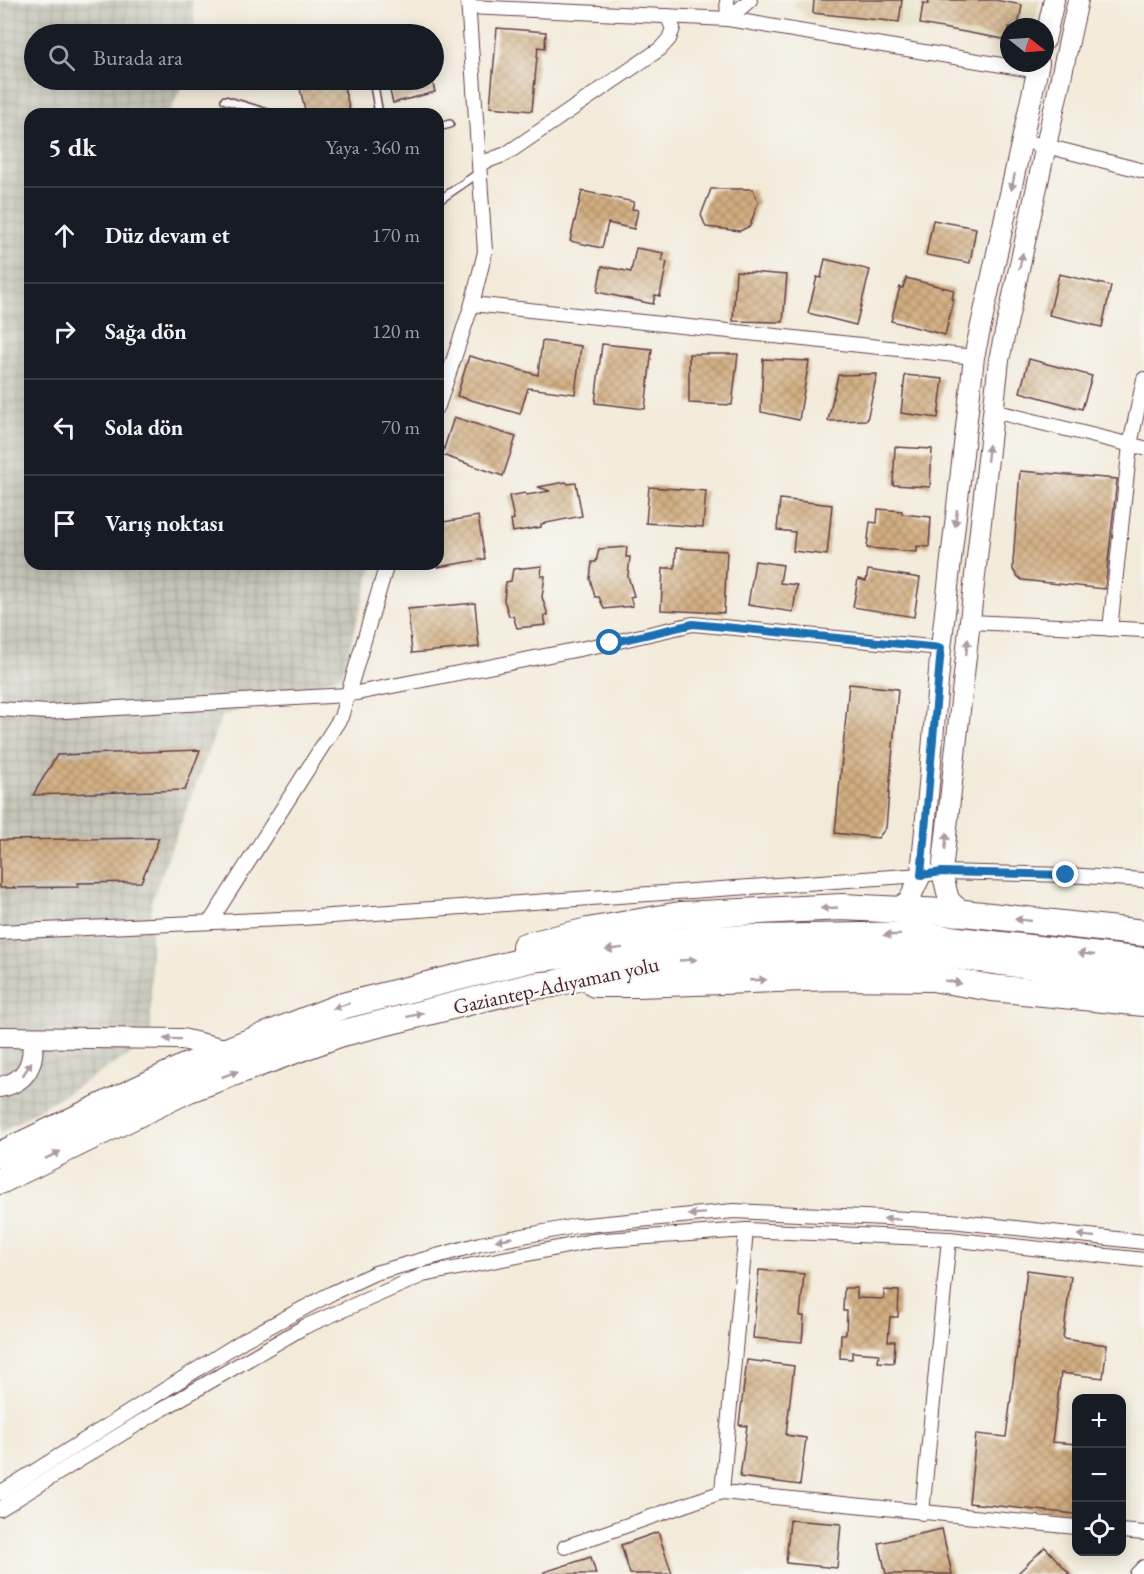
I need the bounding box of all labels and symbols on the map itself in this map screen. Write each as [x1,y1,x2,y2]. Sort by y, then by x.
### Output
north arrow [1000,18,1054,72]
one-way arrow [1008,172,1017,191]
one-way arrow [1016,252,1026,271]
one-way arrow [984,444,993,463]
one-way arrow [951,509,961,528]
route start [596,629,622,655]
one-way arrow [962,638,972,657]
one-way arrow [941,831,950,850]
route end [1052,861,1078,887]
one-way arrow [819,903,838,912]
one-way arrow [1014,915,1033,924]
one-way arrow [882,930,901,940]
one-way arrow [604,944,623,954]
one-way arrow [1076,949,1095,959]
street label: Gaziantep-Adıyaman yolu [451,950,661,1020]
one-way arrow [678,956,697,965]
one-way arrow [749,975,768,985]
one-way arrow [943,977,962,986]
one-way arrow [332,1002,350,1012]
one-way arrow [406,1010,424,1020]
one-way arrow [163,1034,182,1044]
one-way arrow [21,1061,32,1078]
one-way arrow [221,1069,239,1079]
one-way arrow [44,1151,61,1160]
one-way arrow [687,1209,706,1219]
one-way arrow [882,1214,901,1223]
one-way arrow [1076,1231,1095,1241]
one-way arrow [494,1235,513,1244]

